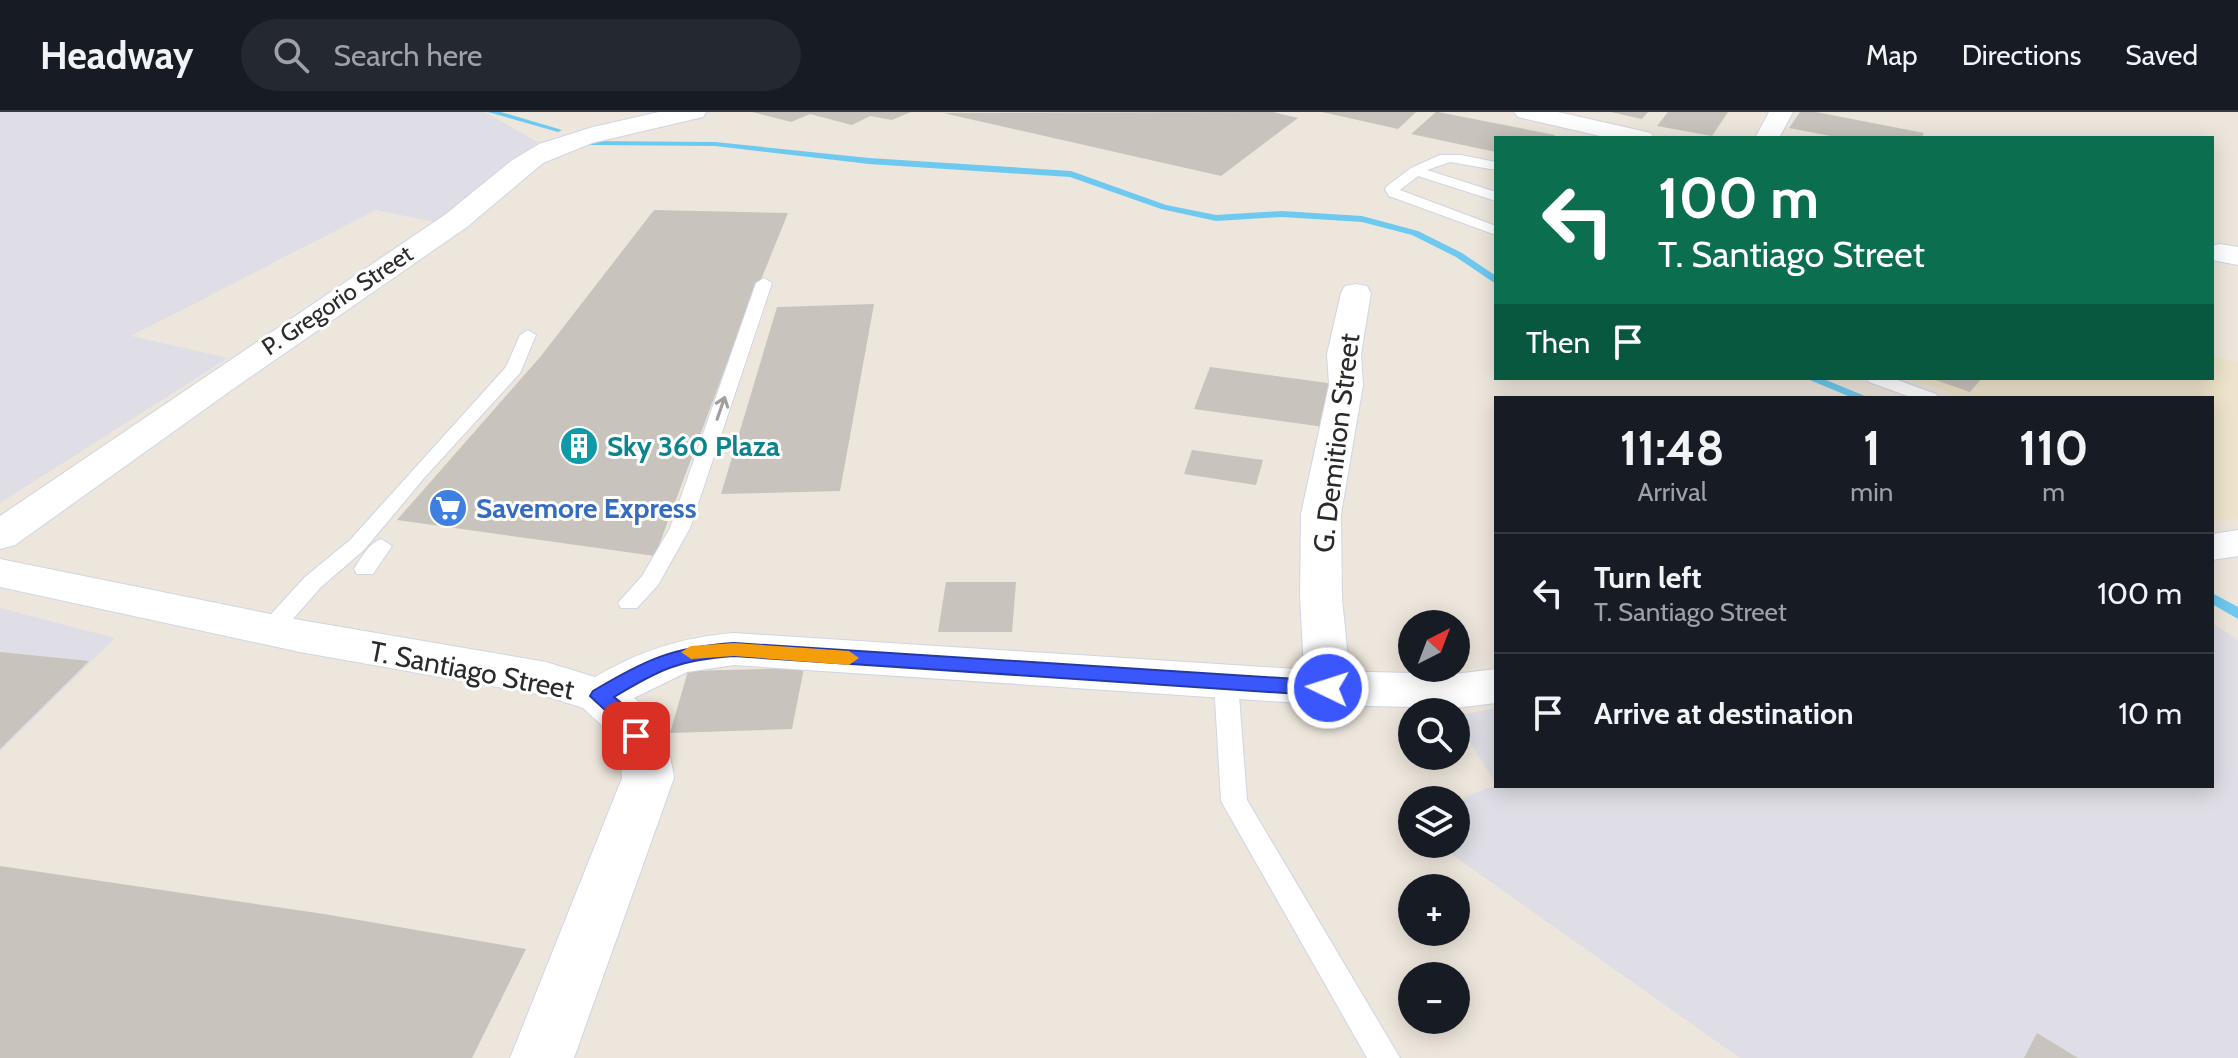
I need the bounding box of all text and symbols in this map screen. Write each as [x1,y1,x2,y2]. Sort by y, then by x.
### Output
search box [241,19,801,91]
text: Headway [40,32,193,79]
icon: search [269,33,313,77]
text: Search here [333,37,482,74]
text: Map [1866,38,1918,72]
text: Directions [1962,38,2081,72]
text: Saved [2125,38,2198,72]
text: 100 m [1658,164,1819,232]
icon: left [1526,168,1630,272]
text: T. Santiago Street [1658,232,1925,276]
street label: P. Gregorio Street [256,239,418,361]
icon: arrive [1606,320,1650,364]
text: Then [1526,324,1590,361]
street label: G. Demition Street [1306,331,1366,555]
one-way arrow [714,396,729,421]
text: 11:48 [1620,419,1725,477]
text: 1 [1863,419,1881,477]
text: 110 [2019,419,2088,477]
building icon: Sky 360 Plaza [558,425,600,467]
place label: Sky 360 Plaza [607,429,780,463]
text: Arrival [1638,476,1707,508]
text: min [1850,476,1893,508]
text: m [2042,476,2065,508]
supermarket icon: Savemore Express [427,487,469,529]
place label: Savemore Express [476,491,697,525]
text: Turn left [1594,559,1702,596]
icon: left [1526,571,1570,615]
text: 100 m [2097,575,2182,612]
text: T. Santiago Street [1594,596,1787,628]
north arrow [1398,610,1470,682]
map controls [1398,610,1470,1034]
street label: T. Santiago Street [367,634,577,706]
position arrow [1286,646,1370,730]
icon: arrive [1526,691,1570,735]
text: Arrive at destination [1594,695,1854,732]
text: 10 m [2118,695,2182,732]
button: search [1398,698,1470,770]
pin [602,702,670,770]
icon: arrive [614,714,658,758]
button: layers [1398,786,1470,858]
button: + [1398,874,1470,946]
button: − [1398,962,1470,1034]

